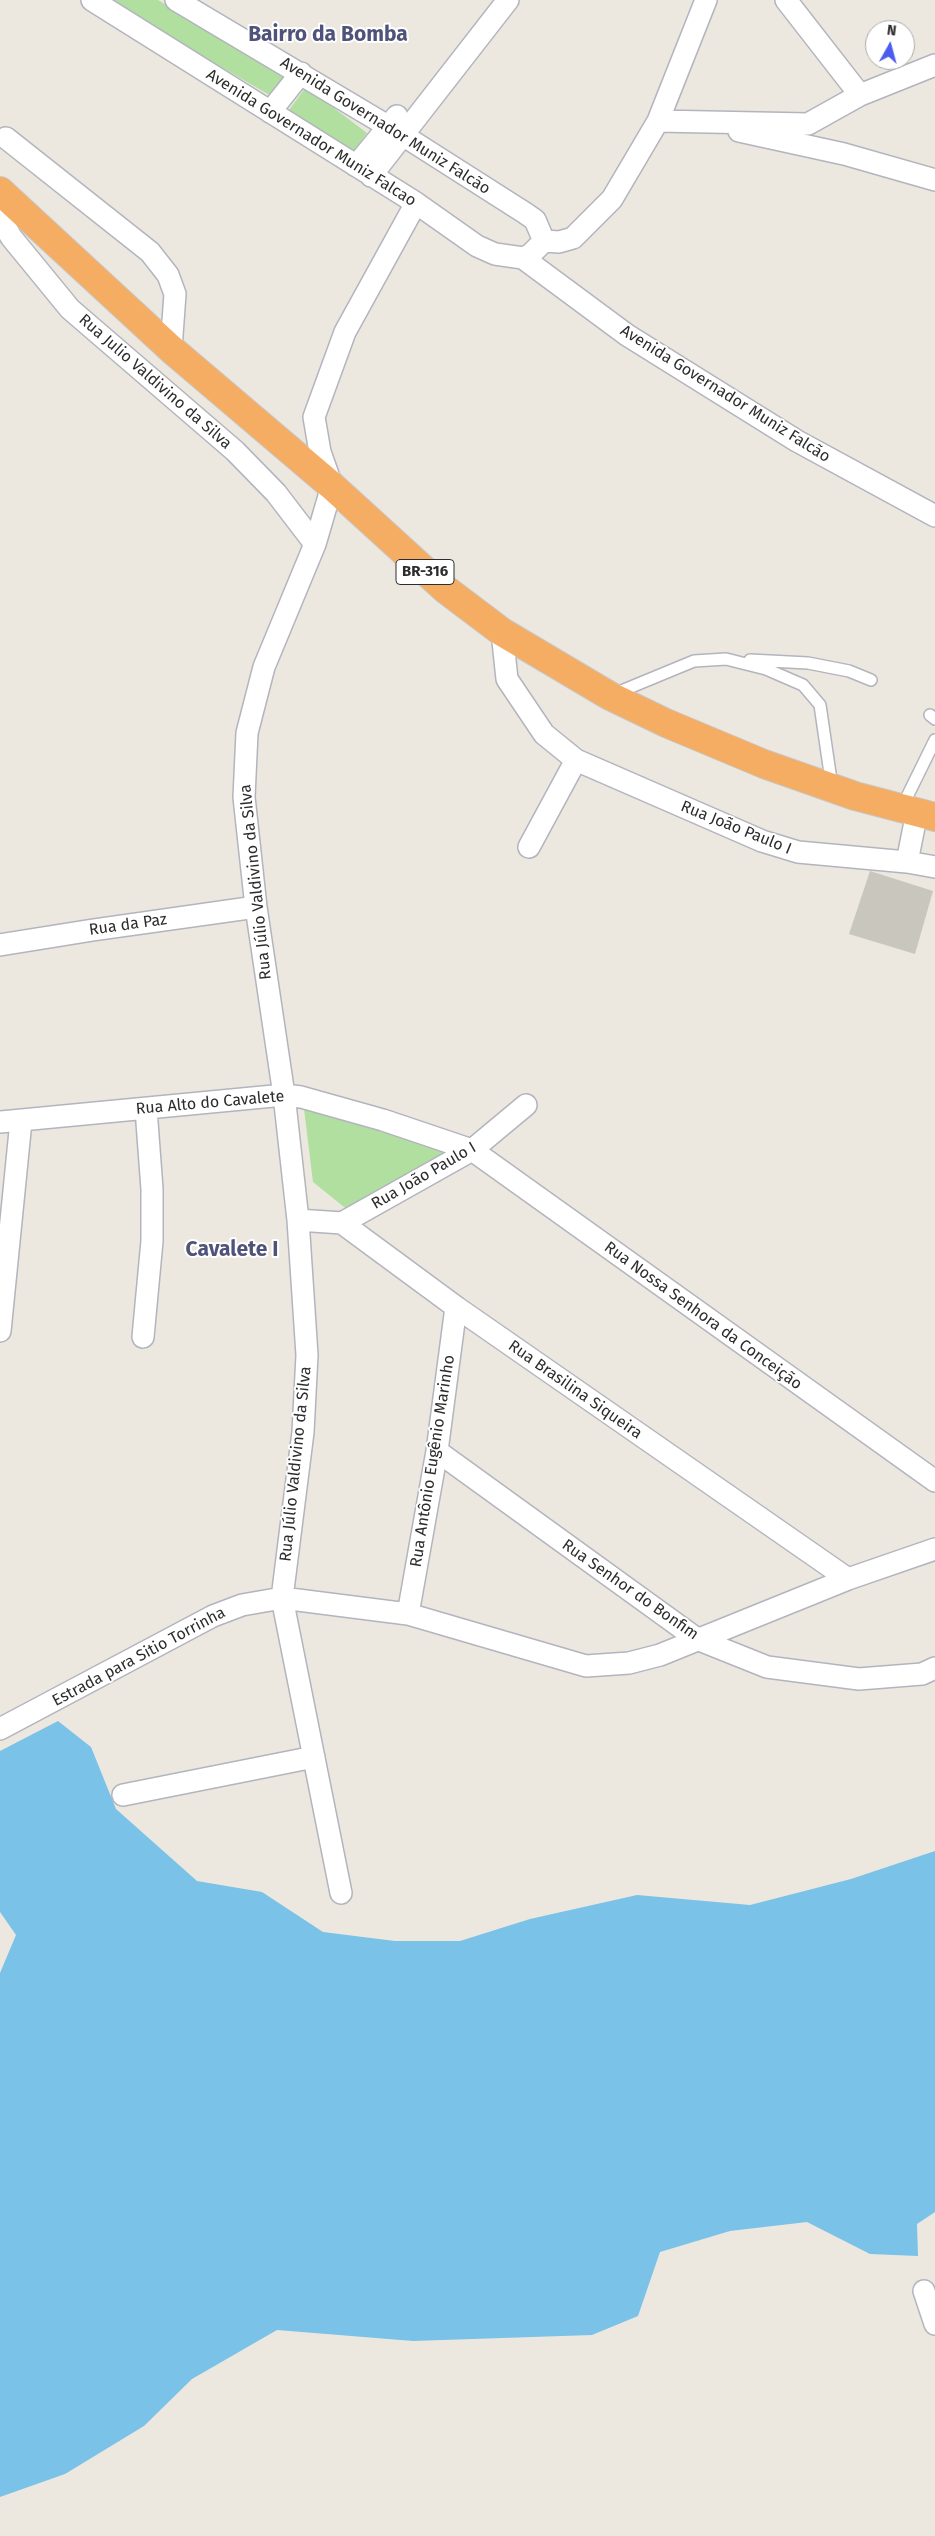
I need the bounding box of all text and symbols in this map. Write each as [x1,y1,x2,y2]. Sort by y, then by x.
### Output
north arrow [865,20,915,70]
district label: Bairro da Bomba [248,22,408,48]
text: N [886,22,897,40]
street label: Avenida Governador Muniz Falcão [276,53,494,199]
street label: Avenida Governador Muniz Falcao [202,65,420,211]
street label: Rua Julio Valdivino da Silva [75,310,235,454]
street label: Avenida Governador Muniz Falcão [616,321,834,467]
road number: BR-316 [396,560,454,584]
street label: Rua Júlio Valdivino da Silva [236,783,276,981]
street label: Rua João Paulo I [678,797,794,859]
street label: Rua da Paz [88,910,168,940]
street label: Rua Alto do Cavalete [135,1087,285,1119]
street label: Rua João Paulo I [368,1138,480,1214]
district label: Cavalete I [186,1237,278,1263]
street label: Rua Nossa Senhora da Conceição [600,1238,806,1394]
street label: Rua Brasilina Siqueira [504,1337,646,1443]
street label: Rua Antônio Eugênio Marinho [407,1353,459,1569]
street label: Rua Júlio Valdivino da Silva [276,1365,316,1563]
street label: Rua Senhor do Bonfim [558,1536,702,1644]
street label: Estrada para Sitio Torrinha [49,1603,229,1711]

